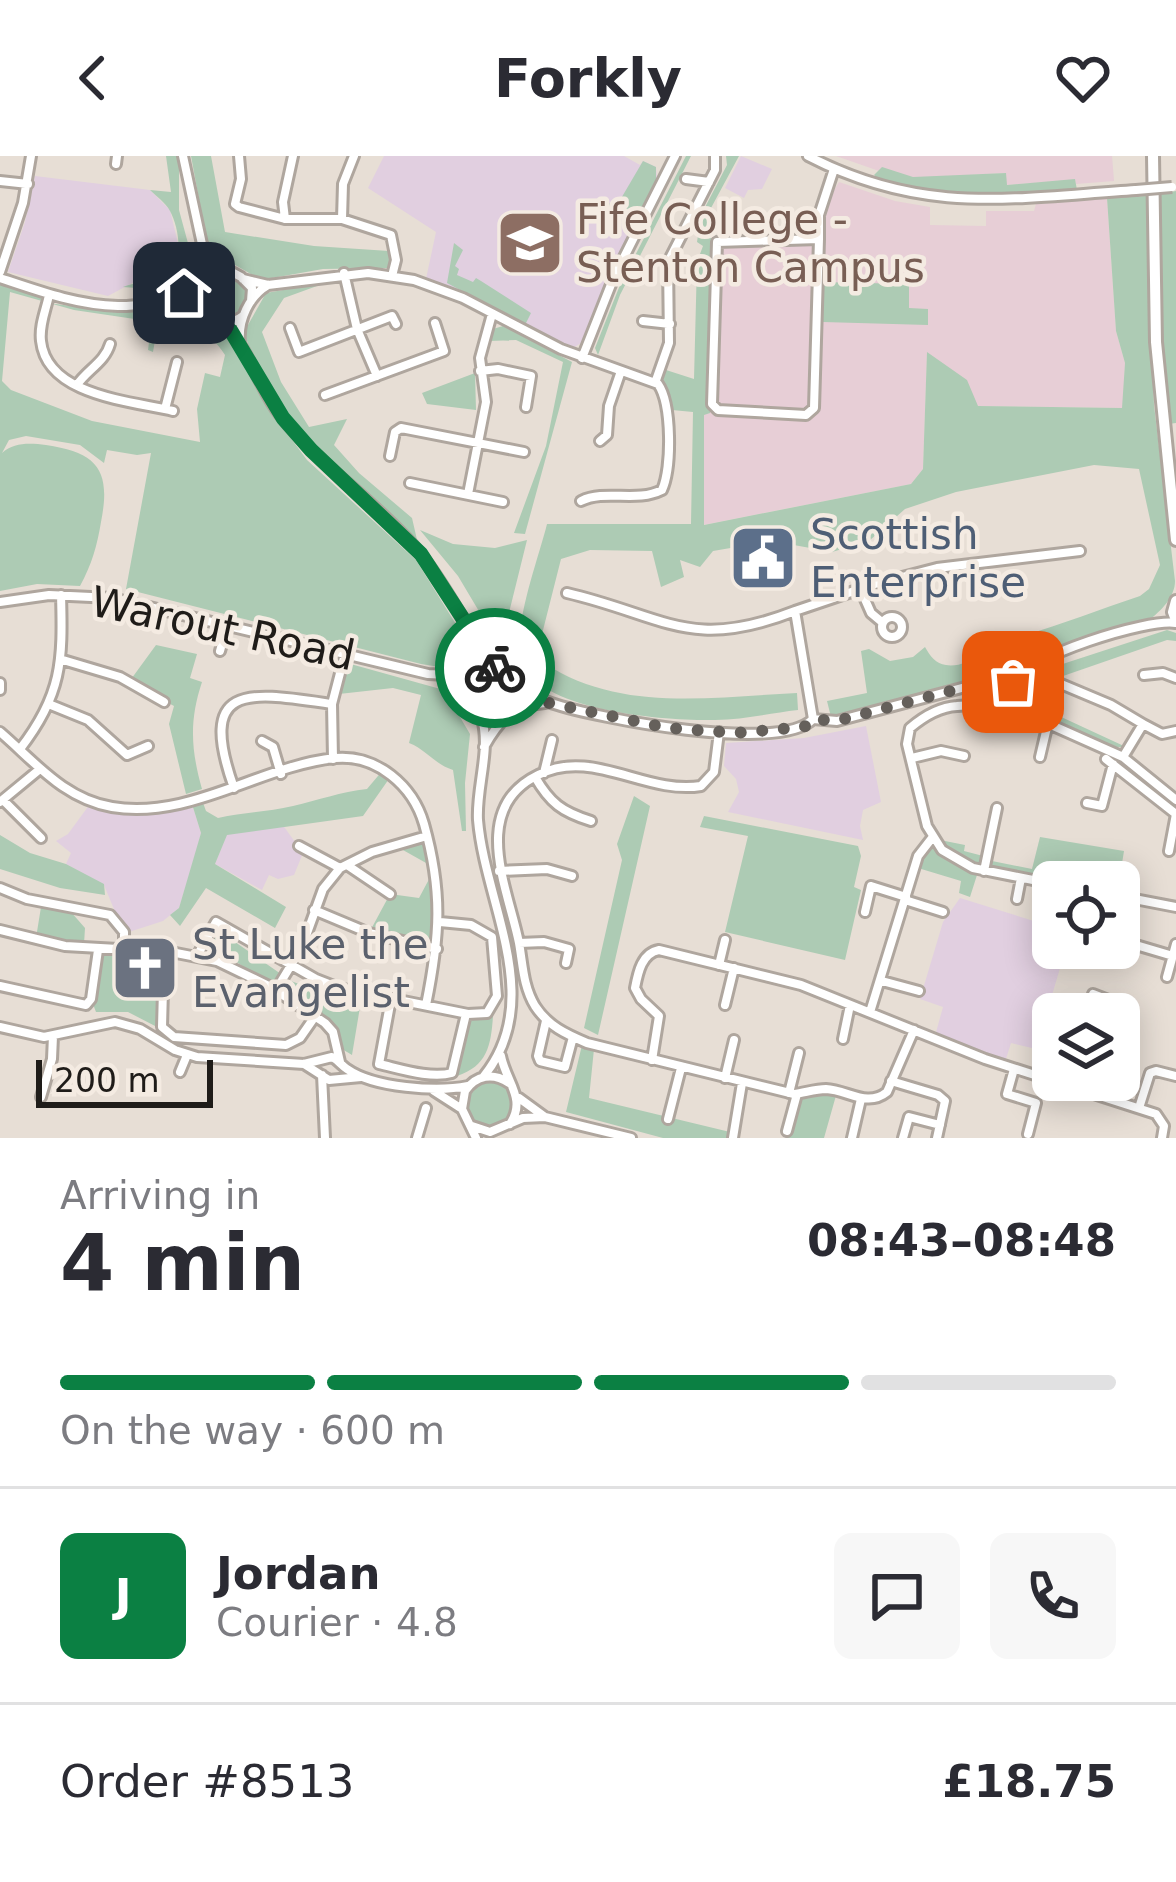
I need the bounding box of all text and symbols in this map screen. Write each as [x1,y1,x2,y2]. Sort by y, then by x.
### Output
icon: back [60,45,126,111]
icon: heart [1050,45,1116,111]
text: Forkly [494,47,682,110]
place label: Fife College - Stenton Campus [576,195,925,292]
school or university icon: Fife College - Stenton Campus [495,208,565,278]
pin [133,242,235,344]
icon: home [151,260,217,326]
place label: Scottish Enterprise [810,510,1026,607]
public building icon: Scottish Enterprise [728,523,798,593]
street label: Warout Road [87,577,359,680]
courier [435,608,555,728]
pin [962,631,1064,733]
icon: bike [462,635,528,701]
icon: bag [980,649,1046,715]
map controls [1032,861,1140,1101]
button: locate [1032,861,1140,969]
place label: St Luke the Evangelist [192,920,429,1017]
church icon: St Luke the Evangelist [110,933,180,1003]
button: layers [1032,993,1140,1101]
scale bar [36,1054,213,1107]
text: 200 m [54,1061,160,1100]
text: Arriving in [60,1173,260,1218]
text: 08:43–08:48 [807,1214,1116,1267]
text: 4 min [60,1218,305,1308]
text: On the way · 600 m [60,1408,445,1453]
button: chat [834,1533,960,1659]
button: phone [990,1533,1116,1659]
text: Jordan [216,1547,380,1600]
text: J [115,1569,131,1622]
text: Courier · 4.8 [216,1600,458,1645]
text: Order #8513 [60,1755,354,1808]
text: £18.75 [942,1755,1116,1808]

